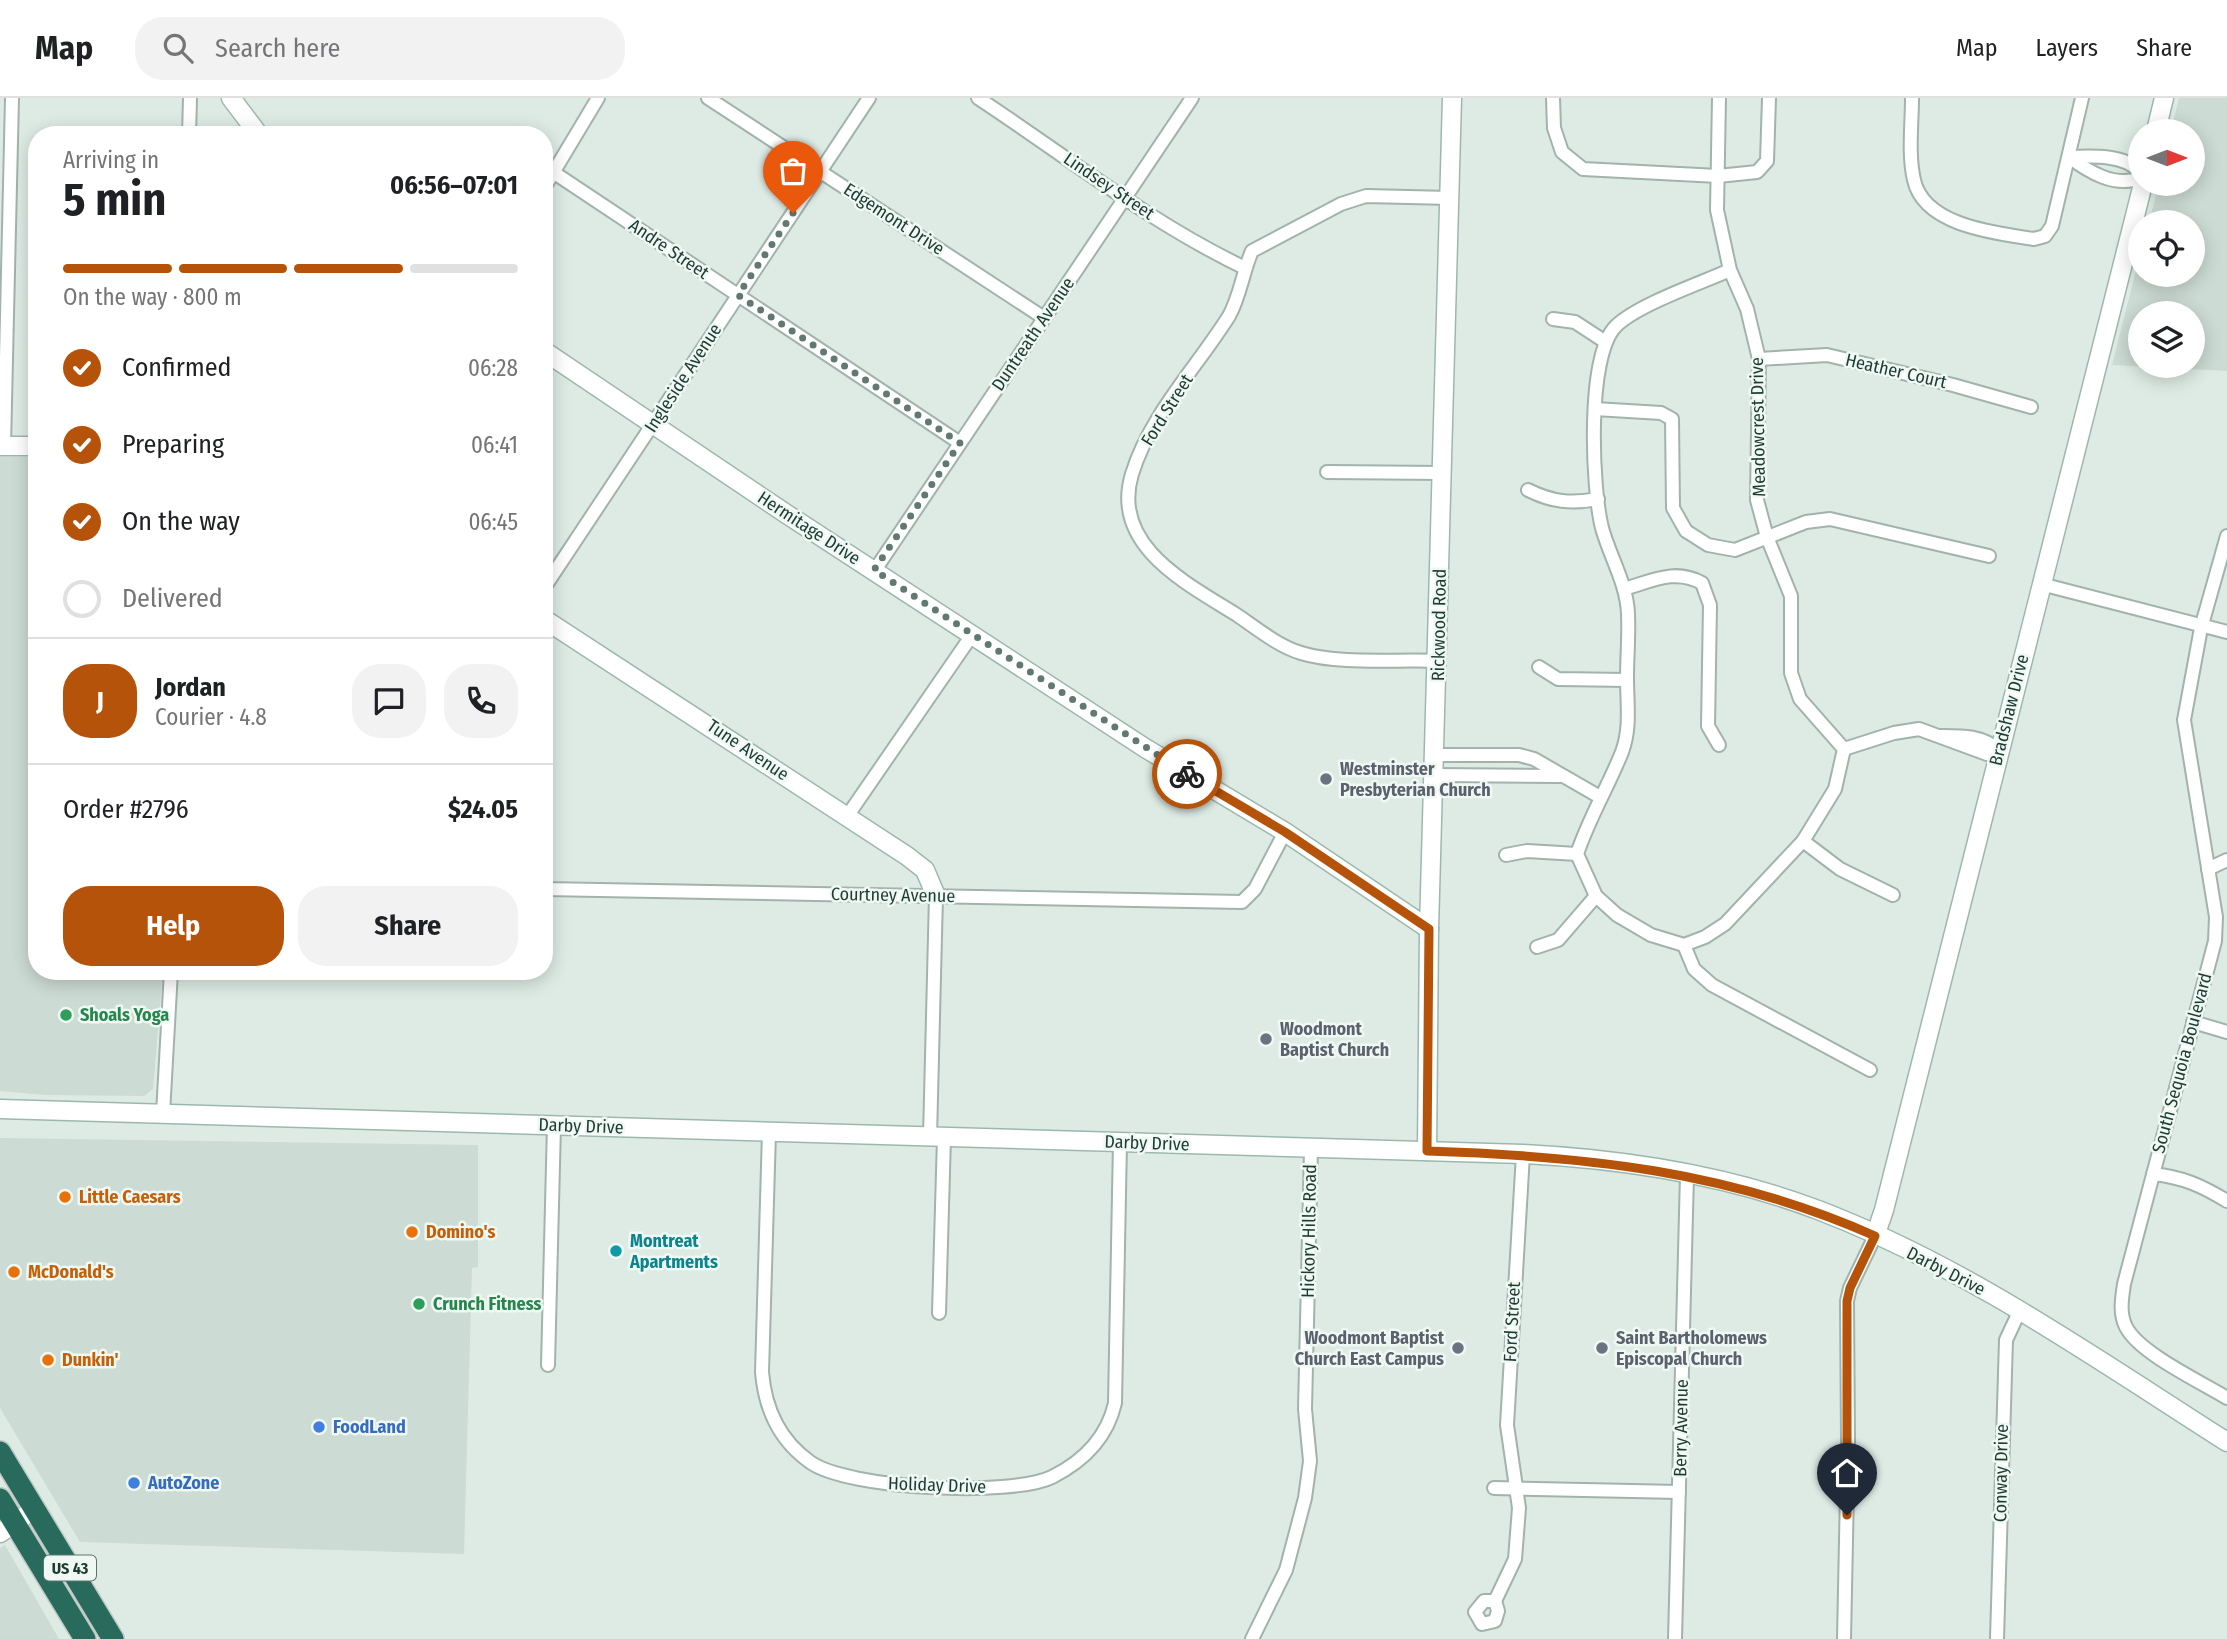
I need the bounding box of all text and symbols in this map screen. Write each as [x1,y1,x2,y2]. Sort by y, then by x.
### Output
search box [135,17,625,80]
text: Map [35,28,93,68]
icon: search [159,29,197,67]
text: Search here [215,33,340,64]
text: Map [1956,34,1998,62]
text: Layers [2036,34,2098,62]
text: Share [2136,34,2192,62]
north arrow [2128,119,2205,196]
map controls [2128,119,2205,378]
pin [763,141,823,213]
text: Arriving in [63,146,159,174]
street label: Lindsey Street [1059,148,1159,224]
icon: bag [774,152,812,190]
text: 06:56–07:01 [390,170,518,201]
text: 5 min [63,172,166,227]
street label: Edgemont Drive [839,178,949,260]
button: locate [2128,210,2205,287]
street label: Andre Street [625,214,713,284]
street label: Duntreath Avenue [987,273,1079,395]
text: On the way · 800 m [63,283,242,311]
button: layers [2128,301,2205,378]
street label: Ingleside Avenue [640,319,726,437]
icon: check [63,349,101,387]
street label: Heather Court [1843,349,1949,393]
text: Confirmed [122,352,232,383]
text: 06:28 [468,354,518,382]
street label: Meadowcrest Drive [1746,357,1770,497]
street label: Ford Street [1136,370,1198,450]
icon: check [63,426,101,464]
text: Preparing [122,429,224,460]
text: 06:41 [471,431,518,459]
street label: Hermitage Drive [753,487,865,569]
icon: check [63,503,101,541]
text: On the way [122,506,240,537]
text: 06:45 [468,508,518,536]
street label: Rickwood Road [1427,569,1451,681]
text: Delivered [122,583,223,614]
street label: Bradshaw Drive [1985,652,2033,768]
button: chat [352,664,426,738]
button: phone [444,664,518,738]
text: Jordan [155,672,226,703]
text: J [96,686,104,717]
text: Courier · 4.8 [155,703,267,731]
street label: Tune Avenue [703,715,793,785]
courier [1152,739,1222,809]
icon: bike [1168,755,1206,793]
place label: Westminster Presbyterian Church [1340,758,1491,801]
marker: Westminster Presbyterian Church [1318,771,1334,787]
text: Order #2796 [63,794,189,825]
text: $24.05 [448,794,518,825]
street label: Courtney Avenue [831,883,956,907]
button: Help [63,886,284,966]
button: Share [298,886,518,966]
street label: South Sequoia Boulevard [2147,971,2217,1155]
place label: Shoals Yoga [80,1004,169,1026]
marker: Shoals Yoga [58,1007,74,1023]
place label: Woodmont Baptist Church [1280,1018,1389,1061]
marker: Woodmont Baptist Church [1258,1031,1274,1047]
street label: Darby Drive [538,1114,624,1138]
street label: Darby Drive [1104,1131,1190,1155]
street label: Hickory Hills Road [1297,1164,1321,1298]
place label: Little Caesars [79,1186,181,1208]
marker: Little Caesars [57,1189,73,1205]
place label: Domino's [426,1221,495,1243]
marker: Domino's [404,1224,420,1240]
place label: Montreat Apartments [629,1230,718,1273]
street label: Darby Drive [1903,1242,1989,1300]
marker: Montreat Apartments [608,1243,624,1259]
place label: McDonald's [28,1261,114,1283]
marker: McDonald's [6,1264,22,1280]
street label: Ford Street [1499,1281,1525,1363]
place label: Crunch Fitness [433,1293,541,1315]
marker: Crunch Fitness [411,1296,427,1312]
place label: Woodmont Baptist Church East Campus [1295,1327,1445,1370]
place label: Saint Bartholomews Episcopal Church [1616,1327,1767,1370]
marker: Woodmont Baptist Church East Campus [1450,1340,1466,1356]
marker: Saint Bartholomews Episcopal Church [1594,1340,1610,1356]
place label: Dunkin' [62,1349,119,1371]
marker: Dunkin' [40,1352,56,1368]
street label: Berry Avenue [1669,1379,1693,1477]
place label: FoodLand [333,1416,406,1438]
marker: FoodLand [311,1419,327,1435]
street label: Conway Drive [1989,1424,2013,1522]
pin [1817,1443,1877,1515]
icon: home [1828,1454,1866,1492]
place label: AutoZone [147,1472,219,1494]
street label: Holiday Drive [888,1472,987,1498]
marker: AutoZone [126,1475,142,1491]
road number: US 43 [44,1556,96,1580]

